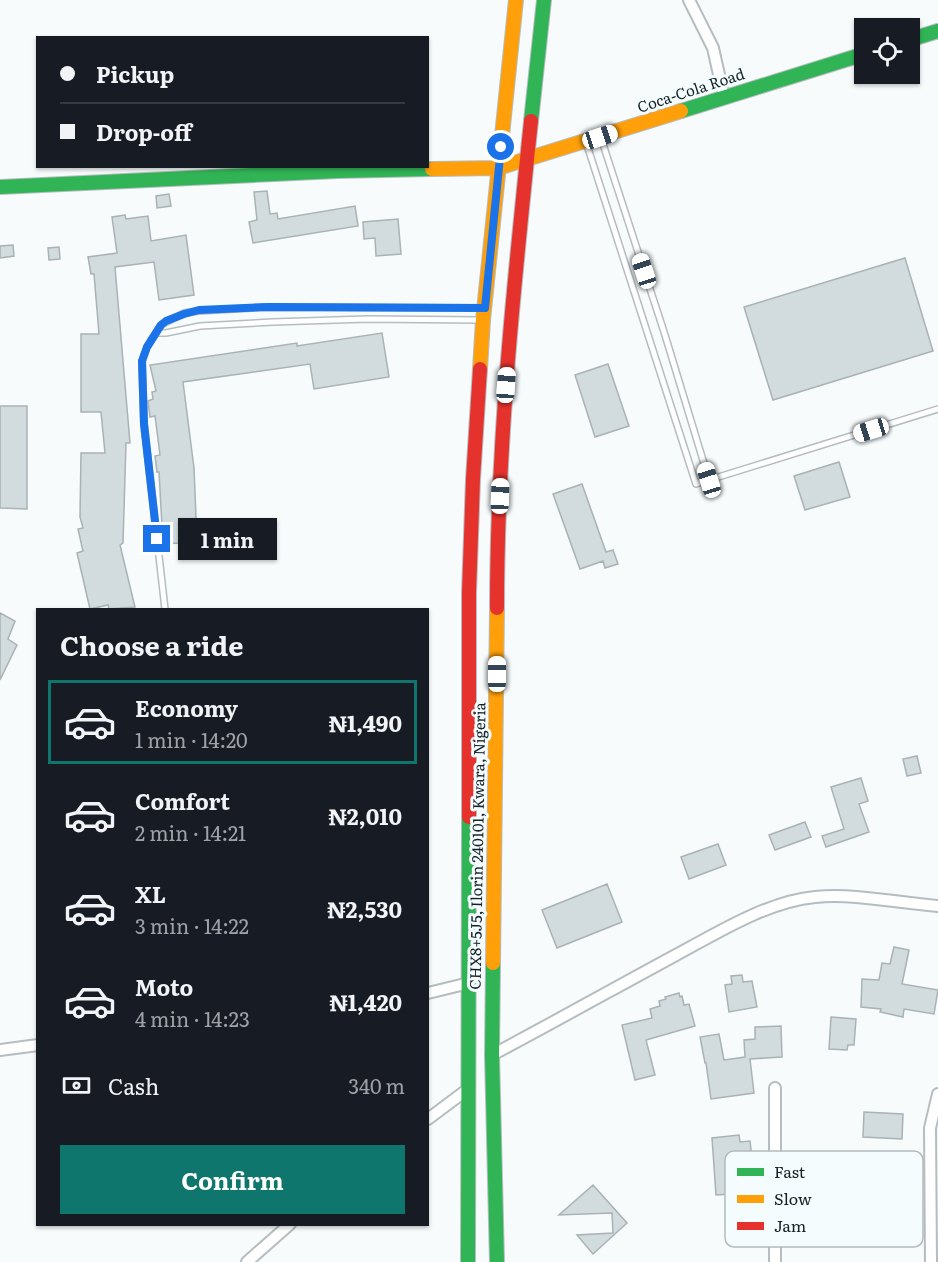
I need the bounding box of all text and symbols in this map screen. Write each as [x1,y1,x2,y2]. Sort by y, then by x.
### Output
map controls [854,18,920,84]
button: locate [854,18,920,84]
text: Pickup [96,57,174,90]
street label: Coca-Cola Road [634,61,747,118]
text: Drop-off [96,115,192,148]
car [580,123,620,151]
route start [487,133,514,160]
car [630,251,658,291]
car [496,366,516,404]
car [851,416,891,444]
car [695,460,723,500]
car [490,478,510,514]
callout: 1 min [178,518,277,560]
text: 1 min [201,524,254,554]
route end [143,525,170,552]
text: Choose a ride [60,624,243,664]
car [488,656,506,692]
text: Economy [135,691,238,724]
icon: car [63,695,117,749]
street label: CHX8+5J5, Ilorin 240101, Kwara, Nigeria [462,701,491,990]
text: ₦1,490 [328,706,402,739]
text: 1 min · 14:20 [135,724,248,754]
text: Comfort [135,784,230,817]
icon: car [63,788,117,842]
text: ₦2,010 [328,799,402,832]
text: 2 min · 14:21 [135,817,246,847]
text: XL [135,877,166,910]
icon: car [63,881,117,935]
text: ₦2,530 [327,892,402,925]
text: 3 min · 14:22 [135,910,249,940]
text: Moto [135,970,193,1003]
icon: car [63,974,117,1028]
text: ₦1,420 [329,985,402,1018]
text: 4 min · 14:23 [135,1003,250,1033]
icon: cash [60,1069,93,1102]
text: Cash [108,1069,159,1102]
text: 340 m [348,1070,405,1100]
button: Confirm [60,1145,405,1214]
legend [725,1151,923,1247]
text: Fast [774,1159,806,1183]
text: Slow [774,1186,812,1210]
text: Jam [774,1213,807,1237]

